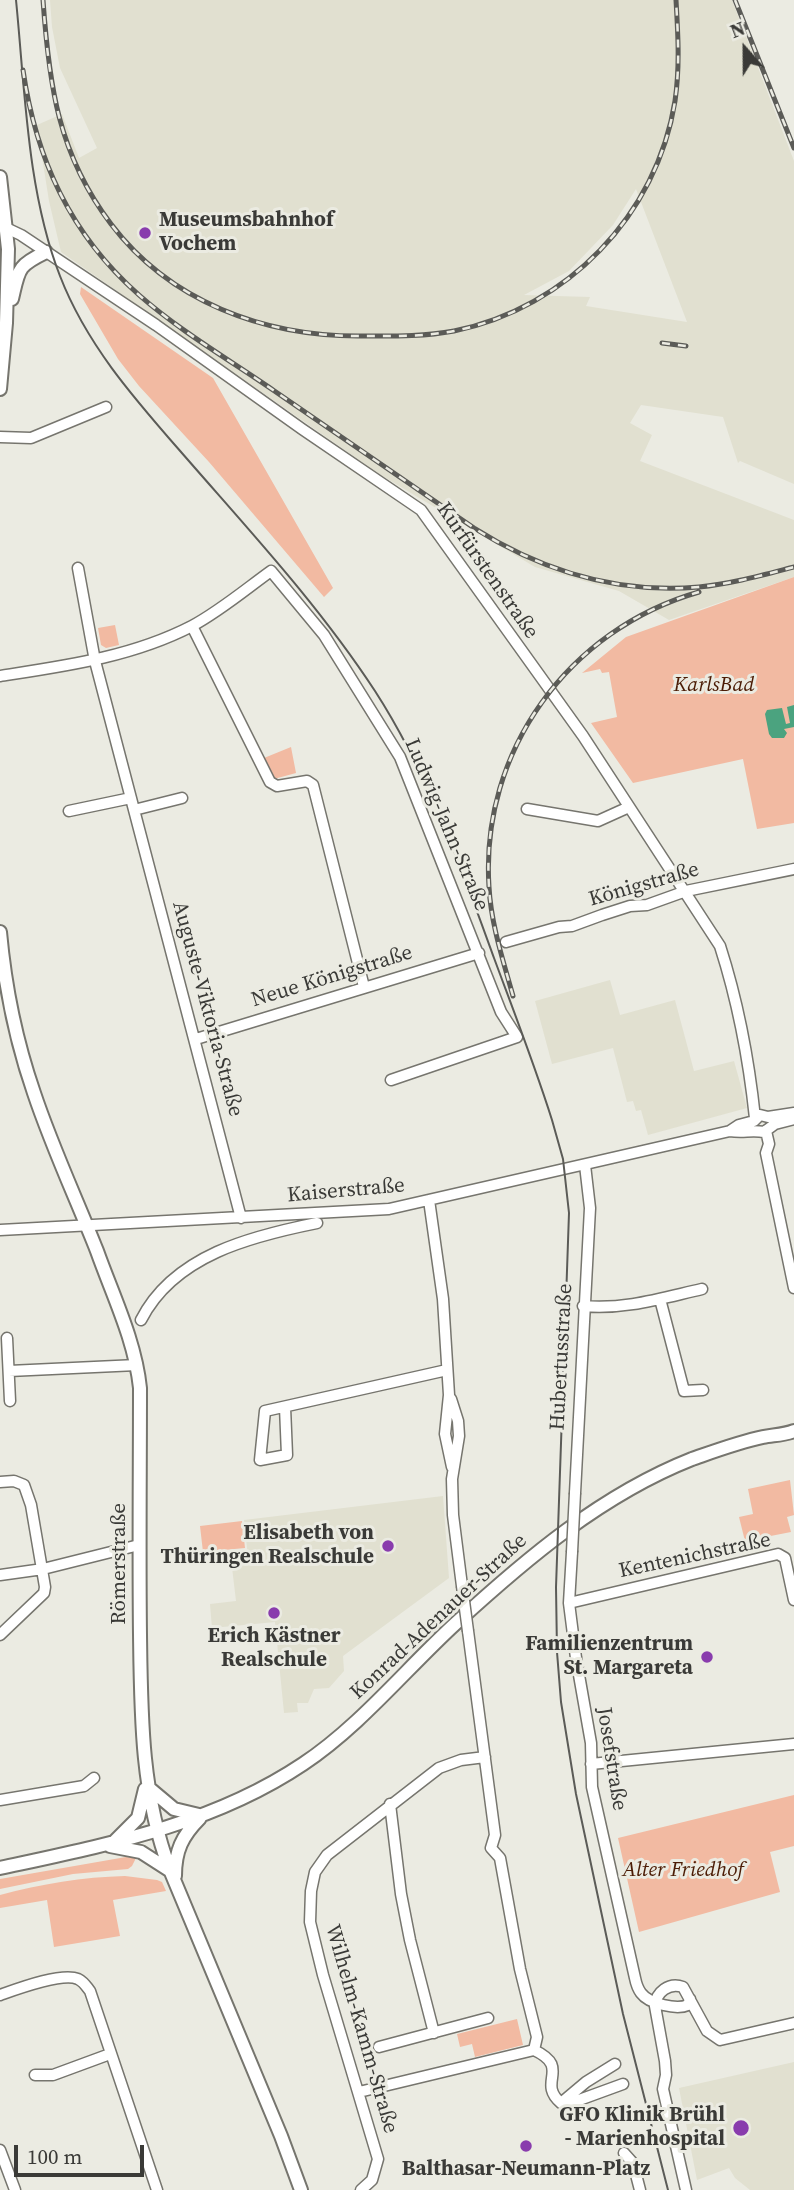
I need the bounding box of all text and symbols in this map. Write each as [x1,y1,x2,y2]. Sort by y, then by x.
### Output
north arrow [710,14,780,84]
text: N [726,15,749,44]
place label: Museumsbahnhof Vochem [159,208,334,258]
marker: Museumsbahnhof Vochem [137,225,153,241]
street label: Kurfürstenstraße [431,498,543,644]
park label: KarlsBad [673,673,755,699]
street label: Ludwig-Jahn-Straße [398,735,494,915]
street label: Königstraße [586,857,702,913]
street label: Auguste-Viktoria-Straße [166,898,248,1120]
street label: Neue Königstraße [248,941,416,1013]
street label: Kaiserstraße [286,1173,406,1209]
street label: Hubertusstraße [546,1283,578,1431]
street label: Römerstraße [107,1503,133,1625]
place label: Elisabeth von Thüringen Realschule [160,1521,374,1571]
street label: Kentenichstraße [617,1528,773,1584]
street label: Konrad-Adenauer-Straße [346,1529,532,1705]
marker: Elisabeth von Thüringen Realschule [380,1538,396,1554]
marker: Erich Kästner Realschule [266,1605,282,1621]
place label: Erich Kästner Realschule [208,1624,340,1674]
place label: Familienzentrum St. Margareta [525,1632,693,1682]
marker: Familienzentrum St. Margareta [699,1649,715,1665]
street label: Josefstraße [590,1705,632,1813]
park label: Alter Friedhof [622,1858,744,1884]
street label: Wilhelm-Kamm-Straße [319,1922,403,2136]
place label: GFO Klinik Brühl - Marienhospital [559,2103,725,2153]
marker: GFO Klinik Brühl - Marienhospital [731,2118,751,2138]
scale bar [18,2130,147,2174]
marker: Balthasar-Neumann-Platz [518,2138,534,2154]
text: 100 m [27,2142,82,2171]
place label: Balthasar-Neumann-Platz [402,2157,650,2183]

